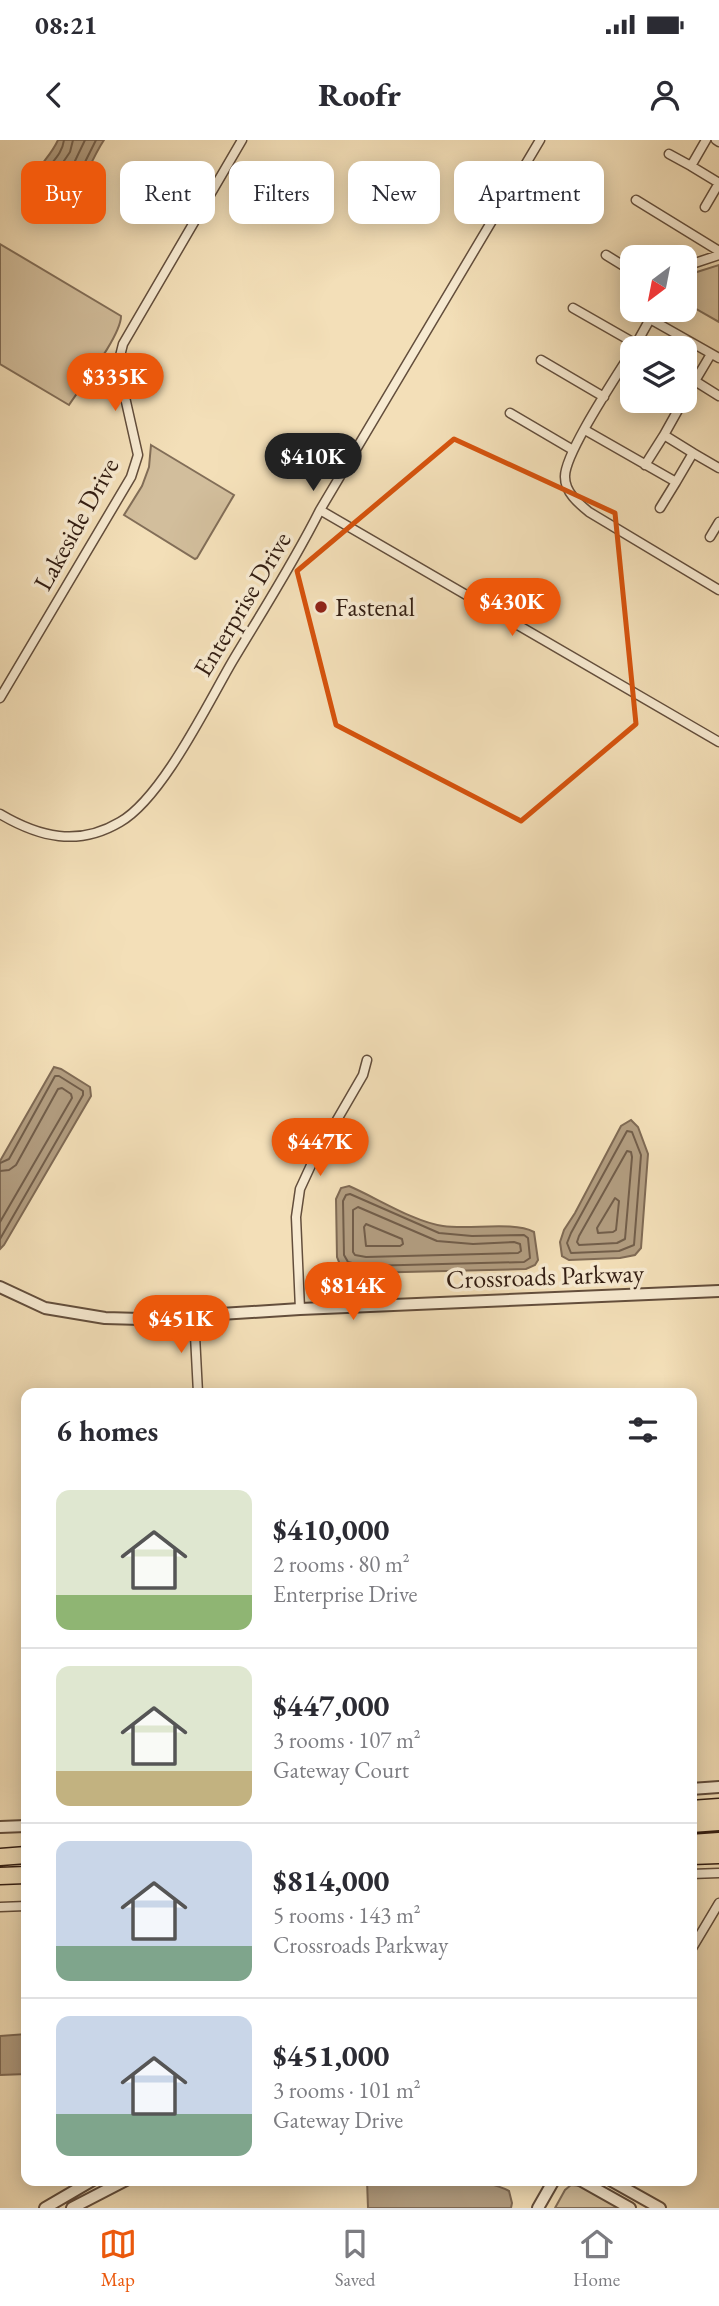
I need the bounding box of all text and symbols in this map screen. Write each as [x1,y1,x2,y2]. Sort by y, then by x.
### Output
text: 08:21 [35,8,97,42]
text: Roofr [318,74,401,116]
icon: back [35,76,73,114]
icon: person [646,76,684,114]
chip: Buy [21,161,106,224]
chip: Rent [120,161,215,224]
chip: Filters [229,161,334,224]
chip: New [348,161,440,224]
chip: Apartment [454,161,604,224]
north arrow [620,245,696,322]
map controls [620,245,697,413]
button: layers [620,336,697,413]
pin: $335K [66,354,164,413]
text: $335K [83,361,147,391]
pin: $410K [264,434,362,493]
text: $410K [281,441,345,471]
street label: Lakeside Drive [26,452,126,596]
street label: Enterprise Drive [185,525,299,683]
pin: $430K [463,578,561,638]
text: $430K [480,586,544,616]
place label: Fastenal [335,590,415,624]
marker: Fastenal [313,599,329,615]
pin: $447K [271,1118,369,1178]
text: $447K [288,1126,352,1156]
street label: Crossroads Parkway [445,1256,645,1296]
pin: $814K [304,1262,402,1322]
text: $814K [321,1270,385,1300]
pin: $451K [132,1296,230,1355]
text: $451K [149,1303,213,1333]
text: 6 homes [56,1411,158,1450]
icon: filters [624,1411,662,1449]
text: $410,000 [273,1510,389,1549]
icon: home [112,1518,196,1602]
text: 2 rooms · 80 m² [273,1549,410,1579]
text: Enterprise Drive [273,1579,417,1609]
text: $447,000 [273,1686,389,1725]
icon: home [112,1694,196,1778]
text: 3 rooms · 107 m² [273,1725,421,1755]
text: Gateway Court [273,1755,409,1785]
text: $814,000 [273,1861,389,1900]
icon: home [112,1869,196,1953]
text: 5 rooms · 143 m² [273,1900,421,1930]
text: Crossroads Parkway [273,1930,448,1960]
text: $451,000 [273,2036,389,2075]
icon: home [112,2044,196,2128]
text: 3 rooms · 101 m² [273,2075,421,2105]
text: Gateway Drive [273,2105,403,2135]
tab: Map [99,2225,137,2292]
tab: Saved [335,2225,375,2292]
tab: Home [573,2225,620,2292]

